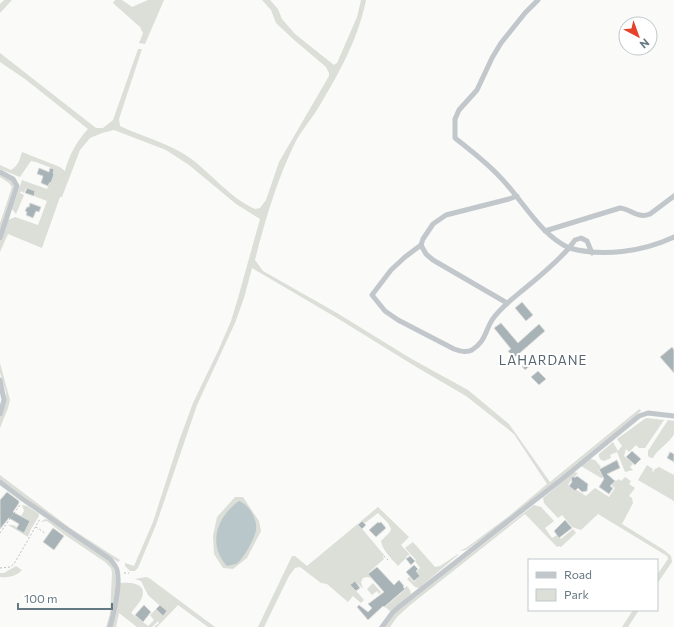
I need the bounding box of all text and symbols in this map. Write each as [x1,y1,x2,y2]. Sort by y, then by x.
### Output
north arrow [618,16,658,56]
text: N [638,36,652,52]
district label: LAHARDANE [499,352,587,368]
legend [528,559,658,611]
text: Road [564,567,592,581]
scale bar [18,585,112,611]
text: Park [564,587,590,601]
text: 100 m [24,591,58,605]

